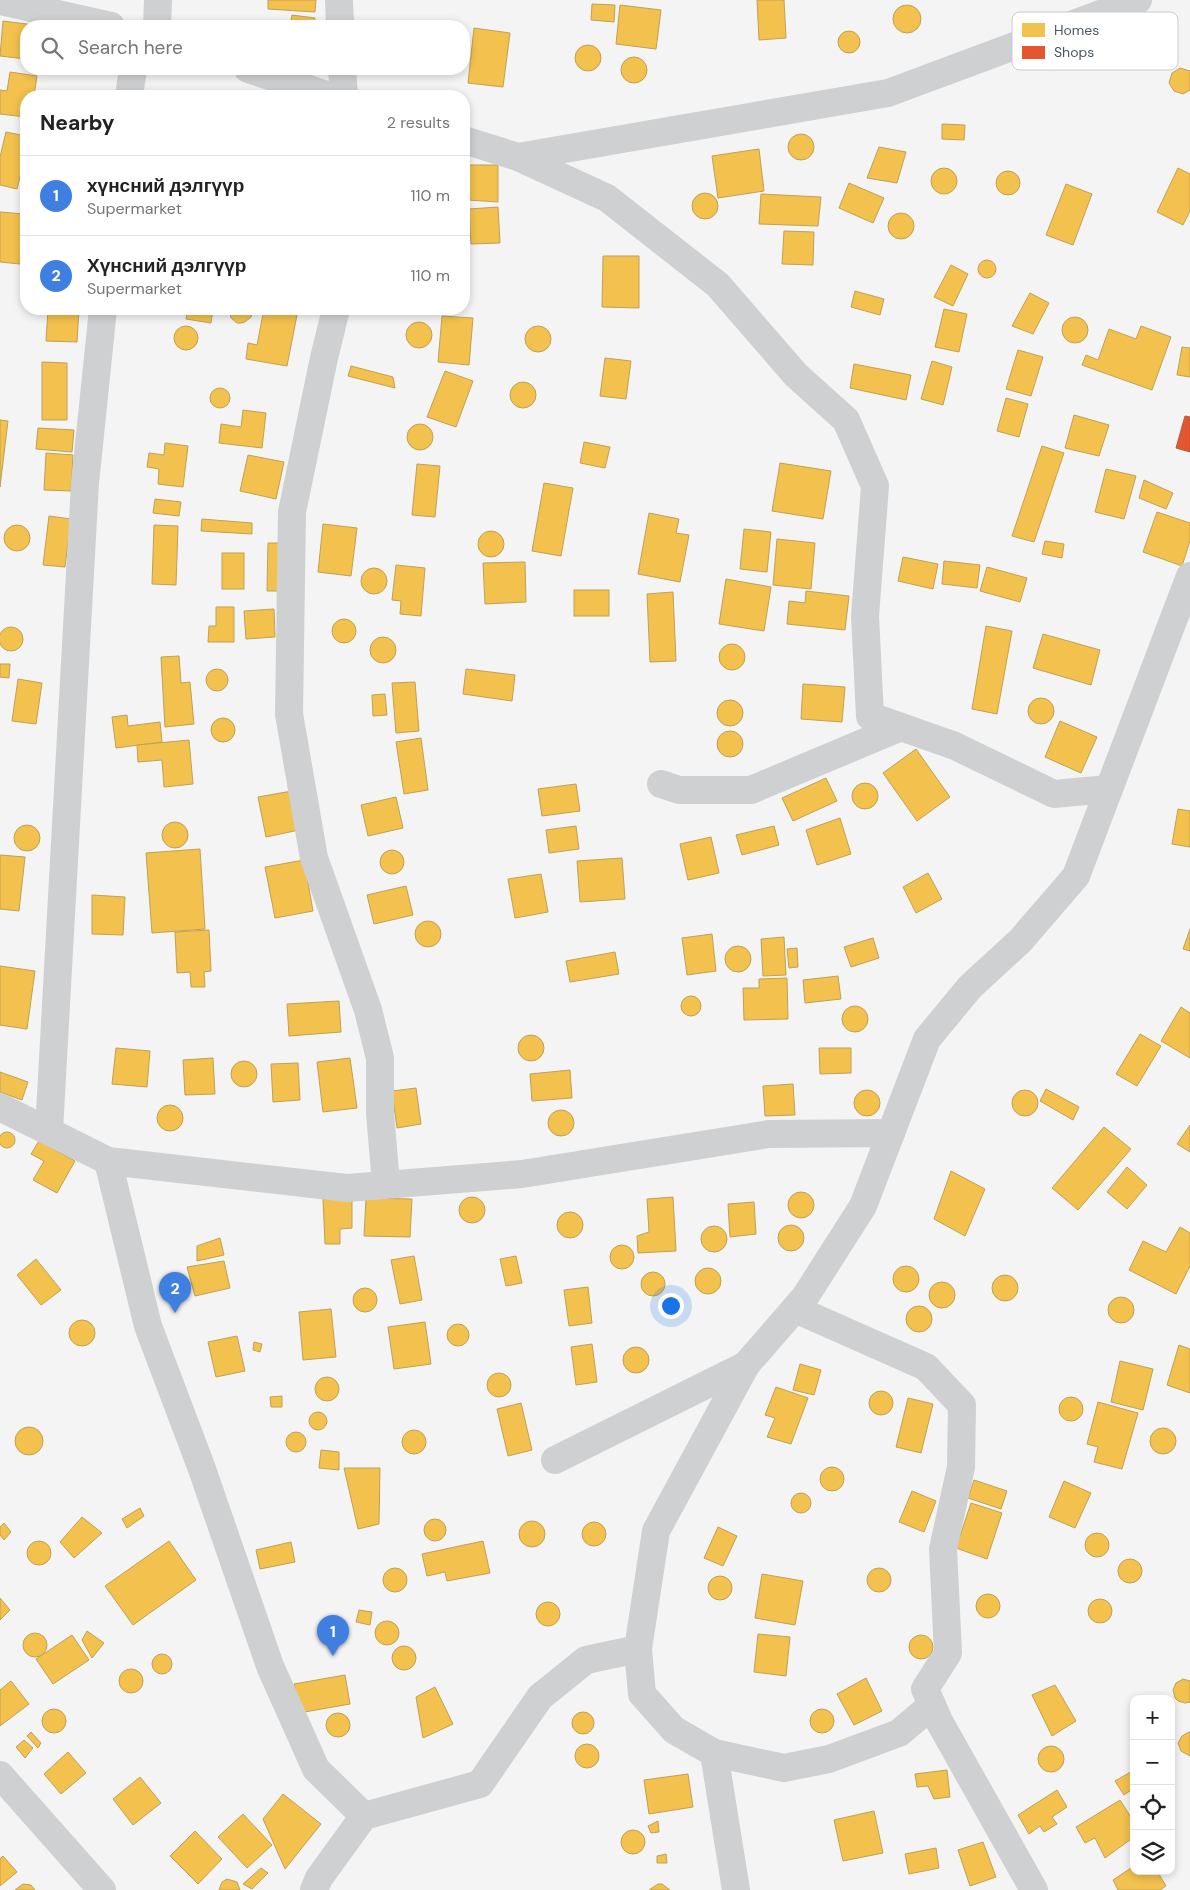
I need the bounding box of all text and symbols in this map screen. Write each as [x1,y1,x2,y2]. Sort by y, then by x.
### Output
legend [1012,12,1178,70]
search box [20,20,470,75]
text: Homes [1054,21,1099,39]
icon: search [38,34,66,62]
text: Search here [78,35,183,60]
text: Shops [1054,43,1094,61]
text: Nearby [40,109,114,137]
text: 2 results [387,112,450,133]
text: хүнсний дэлгүүр [87,173,244,198]
text: 1 [53,185,59,206]
text: 110 m [411,185,450,206]
text: Supermarket [87,198,182,219]
text: Хүнсний дэлгүүр [87,253,246,278]
text: 2 [51,265,61,286]
text: 110 m [411,265,450,286]
text: Supermarket [87,278,182,299]
pin: 2 [159,1272,191,1313]
your location [658,1293,684,1319]
pin: 1 [317,1615,349,1656]
map controls [1130,1695,1175,1875]
button: + [1130,1695,1175,1740]
button: − [1130,1740,1175,1785]
button: locate [1130,1785,1175,1830]
button: layers [1130,1830,1175,1875]

